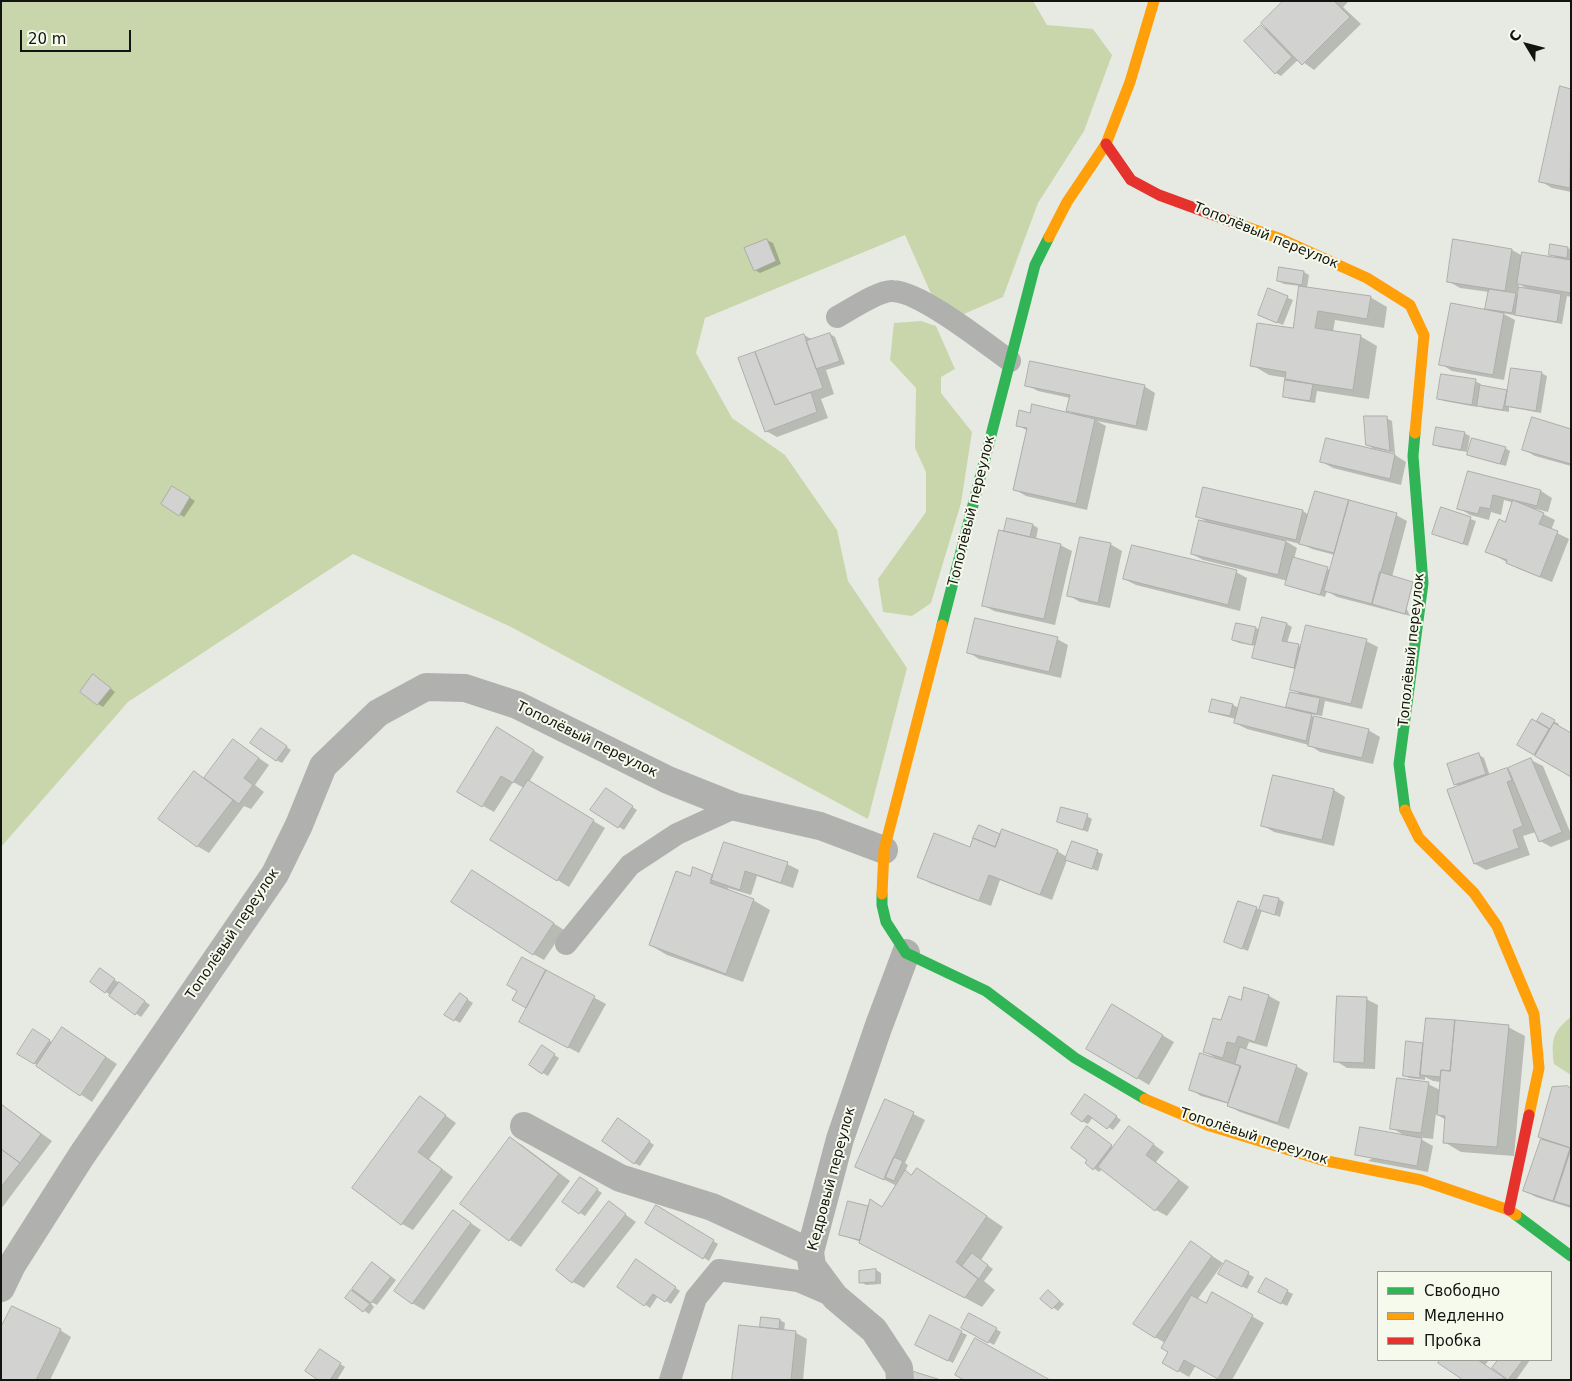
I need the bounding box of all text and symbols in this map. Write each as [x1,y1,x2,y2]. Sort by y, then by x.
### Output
scale bar [22,20,134,52]
north arrow [1502,20,1552,70]
text: С [1506,27,1525,45]
text: 20 m [28,30,66,48]
street label: Тополёвый переулок [1191,199,1341,273]
street label: Тополёвый переулок [945,434,999,588]
street label: Тополёвый переулок [1396,572,1428,728]
street label: Тополёвый переулок [514,699,660,781]
street label: Тополёвый переулок [183,865,283,1003]
street label: Кедровый переулок [805,1105,859,1253]
street label: Тополёвый переулок [1178,1105,1330,1169]
legend [1377,1271,1552,1361]
text: Свободно [1424,1282,1500,1300]
text: Медленно [1424,1307,1504,1325]
text: Пробка [1424,1332,1481,1350]

